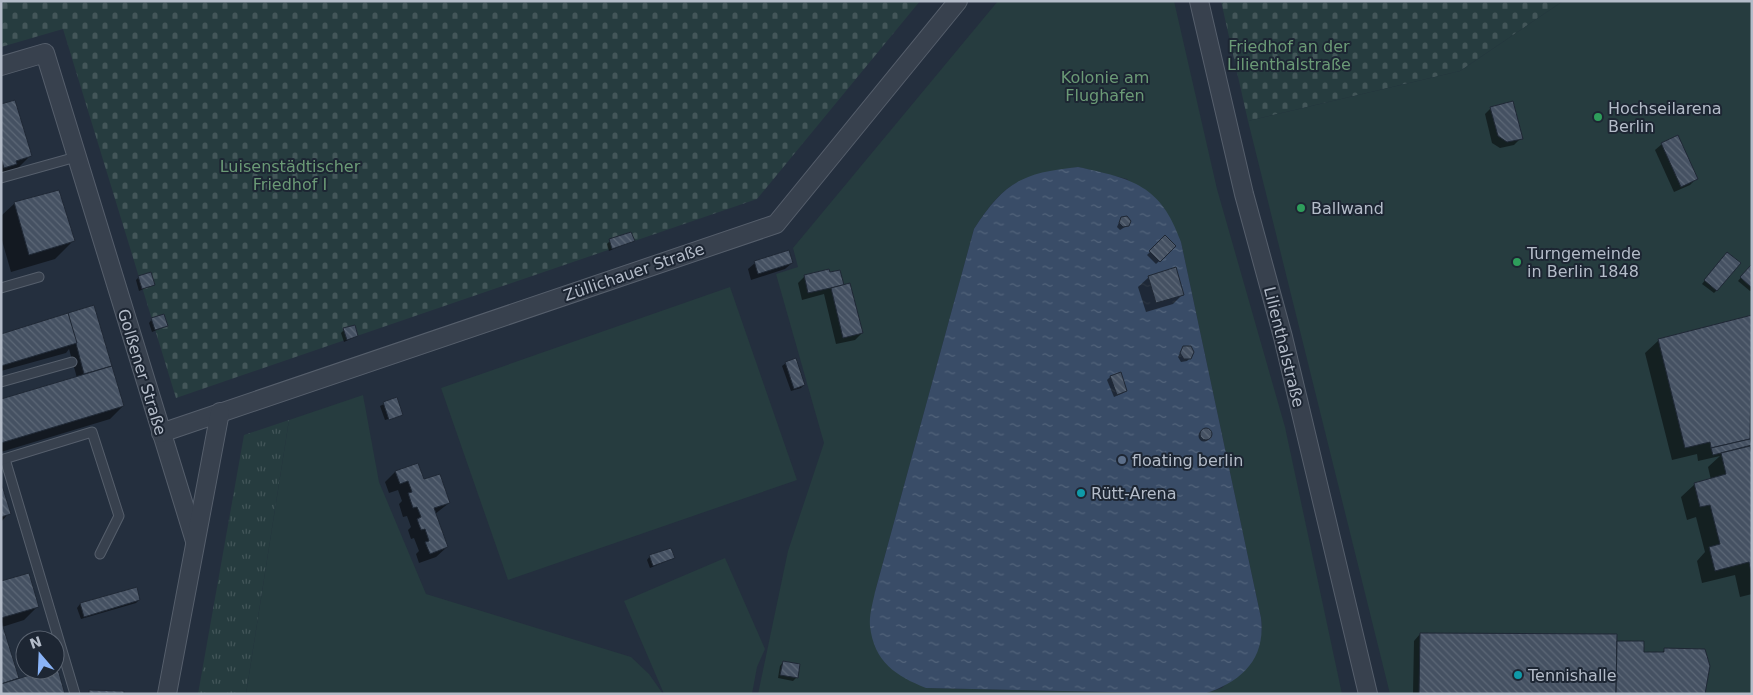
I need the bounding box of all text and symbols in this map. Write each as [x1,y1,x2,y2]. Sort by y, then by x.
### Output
park label: Friedhof an der Lilienthalstraße [1227,37,1351,74]
park label: Kolonie am Flughafen [1061,68,1149,105]
place label: Hochseilarena Berlin [1608,99,1722,136]
marker: Hochseilarena Berlin [1592,111,1604,123]
park label: Luisenstädtischer Friedhof I [220,157,361,194]
place label: Ballwand [1311,199,1384,218]
marker: Ballwand [1295,202,1307,214]
street label: Züllichauer Straße [561,239,707,305]
place label: Turngemeinde in Berlin 1848 [1526,244,1641,281]
marker: Turngemeinde in Berlin 1848 [1511,256,1523,268]
street label: Lilienthalstraße [1260,285,1308,409]
street label: Golßener Straße [114,307,170,437]
place label: floating berlin [1132,451,1243,470]
marker: floating berlin [1116,454,1128,466]
place label: Rütt-Arena [1091,484,1176,503]
marker: Rütt-Arena [1075,487,1087,499]
north arrow [15,630,65,680]
text: N [28,633,44,652]
place label: Tennishalle [1527,666,1617,685]
marker: Tennishalle [1512,669,1524,681]

